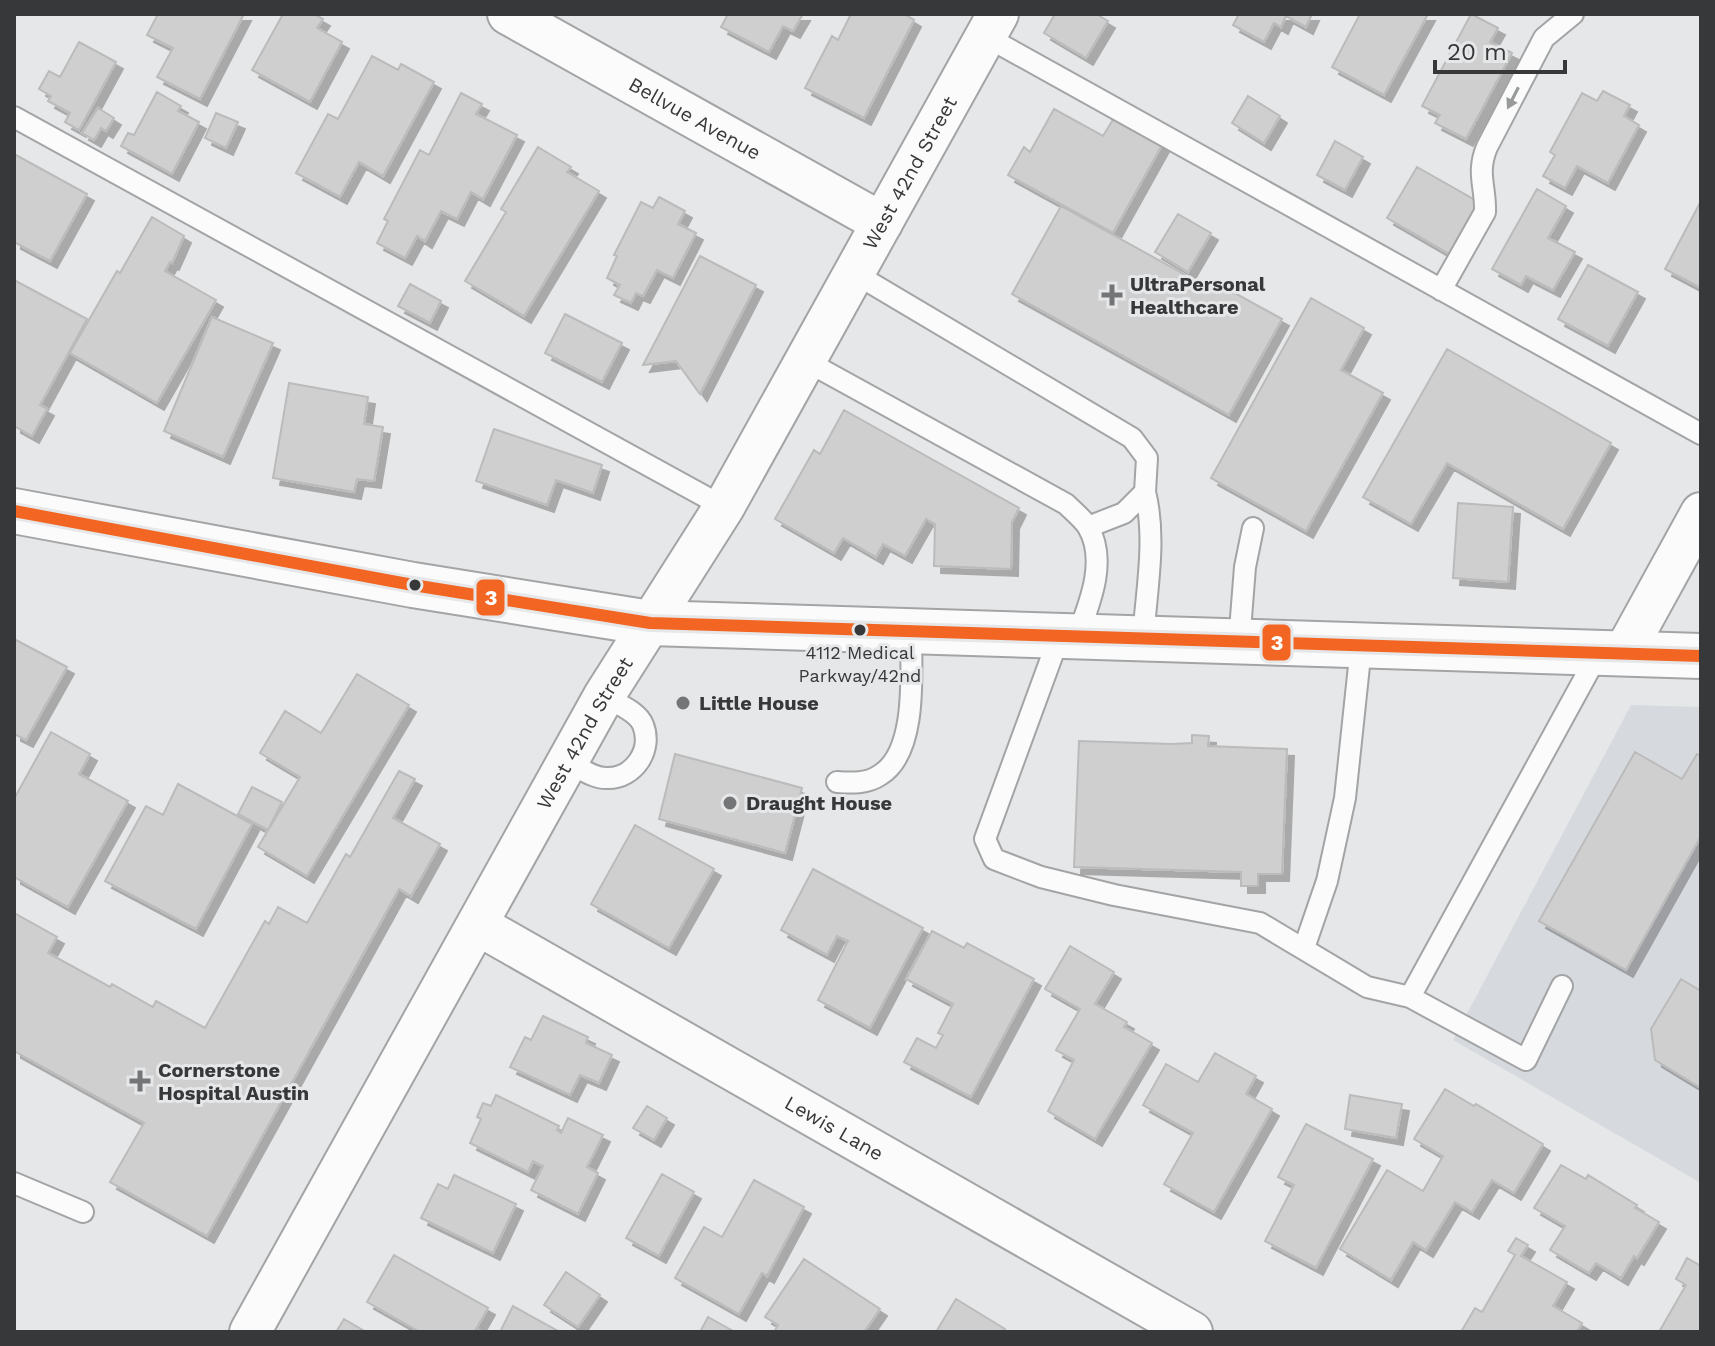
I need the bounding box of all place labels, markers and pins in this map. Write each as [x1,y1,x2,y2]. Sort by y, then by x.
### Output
place label: UltraPersonal Healthcare [1130,272,1266,319]
marker: UltraPersonal Healthcare [1101,284,1123,306]
unlabelled marker [407,577,423,593]
marker: 4112 Medical Parkway/42nd [852,622,868,638]
place label: 4112 Medical Parkway/42nd [799,642,921,686]
place label: Little House [699,691,819,715]
marker: Little House [674,694,692,712]
place label: Draught House [746,791,892,815]
marker: Draught House [721,794,739,812]
place label: Cornerstone Hospital Austin [158,1058,309,1105]
marker: Cornerstone Hospital Austin [129,1070,151,1092]

